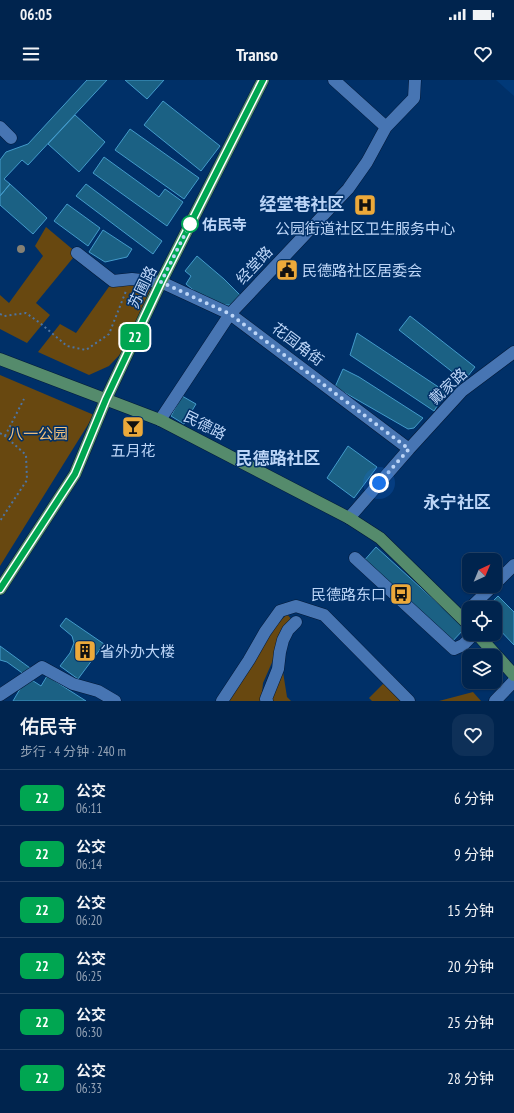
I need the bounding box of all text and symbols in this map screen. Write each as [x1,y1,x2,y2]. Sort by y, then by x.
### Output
text: 06:05 [20,5,52,24]
icon: menu [20,43,42,65]
text: Transo [236,43,278,66]
icon: heart [472,43,494,65]
hospital icon: 公园街道社区卫生服务中心 [352,192,378,218]
district label: 经堂巷社区 [260,193,345,215]
marker: 佑民寺 [181,215,199,233]
place label: 佑民寺 [202,215,247,234]
place label: 公园街道社区卫生服务中心 [275,219,455,238]
street label: 经堂路 [232,242,276,288]
public building icon: 民德路社区居委会 [274,257,300,283]
place label: 民德路社区居委会 [302,261,422,280]
street label: 苏圃路 [124,263,160,311]
street label: 花园角街 [268,318,328,370]
line badge: 22 [117,324,153,350]
text: 22 [128,328,142,346]
street label: 戴家路 [425,364,471,408]
street label: 民德路 [181,406,229,444]
bar icon: 五月花 [120,414,146,440]
park label: 八一公园 [8,424,68,443]
place label: 五月花 [110,441,156,460]
district label: 民德路社区 [236,447,321,469]
your location [369,473,389,493]
district label: 永宁社区 [423,491,491,513]
north arrow [462,553,502,593]
map controls [462,553,502,689]
bus stop icon: 民德路东口 [388,581,414,607]
place label: 民德路东口 [311,585,386,604]
button: locate [462,601,502,641]
building icon: 省外办大楼 [72,638,98,664]
place label: 省外办大楼 [100,642,175,661]
button: layers [462,649,502,689]
text: 佑民寺 [20,714,77,738]
button: heart [452,714,494,756]
text: 步行 · 4 分钟 · 240 m [20,743,126,760]
text: 公交 [76,781,106,800]
text: 22 [35,789,49,807]
text: 6 分钟 [454,789,494,808]
text: 06:11 [76,800,102,817]
text: 公交 [76,837,106,856]
text: 22 [35,845,49,863]
text: 9 分钟 [454,845,494,864]
text: 06:14 [76,856,102,873]
text: 公交 [76,893,106,912]
text: 22 [35,901,49,919]
text: 15 分钟 [447,901,494,920]
text: 06:20 [76,912,102,929]
text: 公交 [76,949,106,968]
text: 22 [35,957,49,975]
text: 20 分钟 [447,957,494,976]
text: 06:25 [76,968,102,985]
text: 公交 [76,1005,106,1024]
text: 22 [35,1013,49,1031]
text: 25 分钟 [447,1013,494,1032]
text: 06:30 [76,1024,102,1041]
text: 公交 [76,1061,106,1080]
text: 22 [35,1069,49,1087]
text: 28 分钟 [447,1069,494,1088]
text: 06:33 [76,1080,102,1097]

